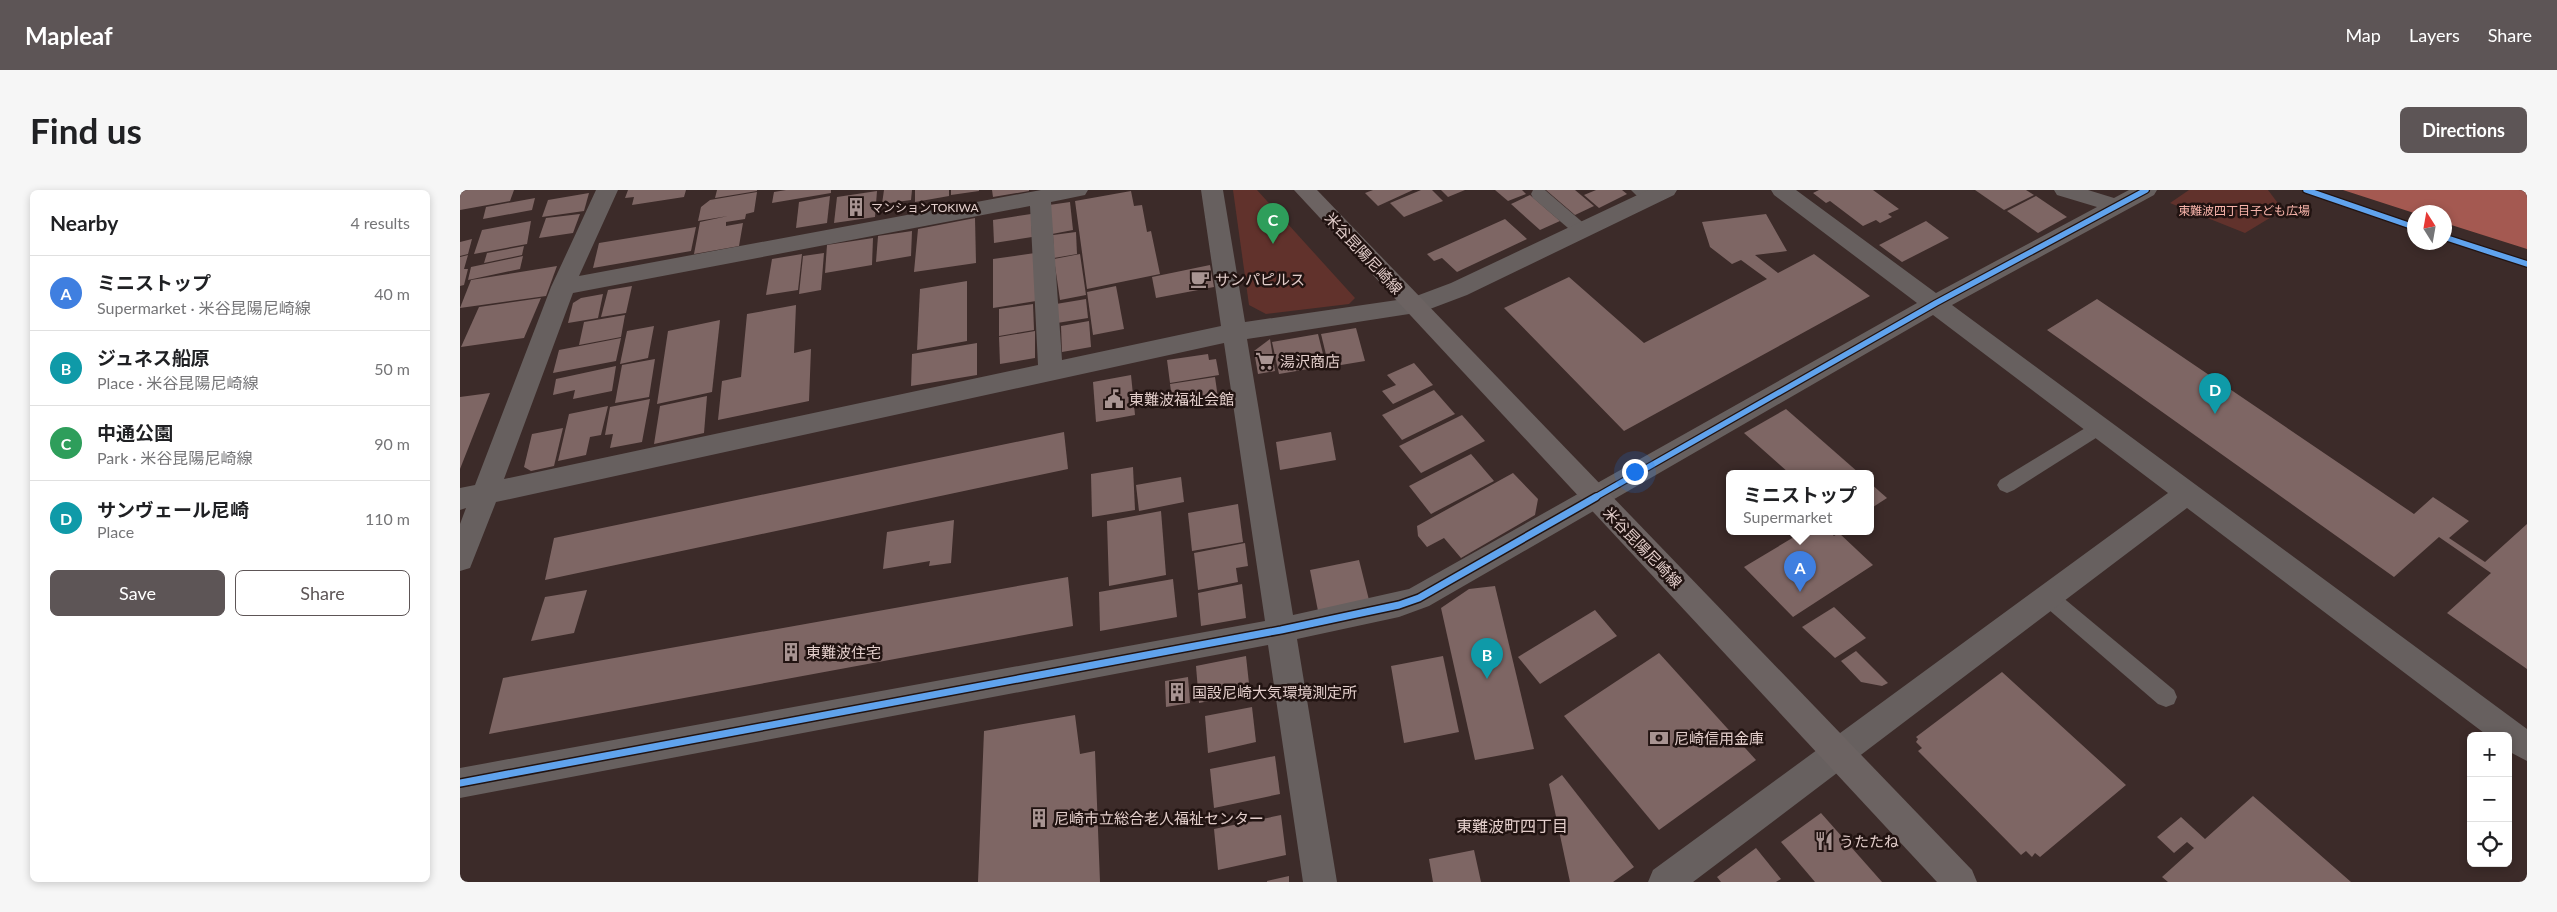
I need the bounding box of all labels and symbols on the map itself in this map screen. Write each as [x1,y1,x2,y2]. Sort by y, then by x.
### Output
building icon: マンションTOKIWA [845,196,867,218]
place label: マンションTOKIWA [871,200,980,215]
pin: C [1257,203,1289,244]
park label: 東難波四丁目子ども広場 [2178,203,2310,218]
north arrow [2407,205,2452,250]
street label: 米谷昆陽尼崎線 [1322,208,1406,298]
cafe icon: サンパピルス [1189,268,1211,290]
place label: サンパピルス [1215,270,1305,288]
supermarket icon: 湯沢商店 [1254,350,1276,372]
place label: 湯沢商店 [1280,352,1340,370]
pin: D [2199,373,2231,414]
public building icon: 東難波福祉会館 [1103,388,1125,410]
place label: 東難波福祉会館 [1129,390,1234,408]
your location [1622,459,1648,485]
street label: 米谷昆陽尼崎線 [1600,503,1686,591]
pin: A [1784,551,1816,592]
pin: B [1471,638,1503,679]
building icon: 東難波住宅 [780,641,802,663]
place label: 東難波住宅 [806,643,881,661]
building icon: 国設尼崎大気環境測定所 [1166,681,1188,703]
place label: 国設尼崎大気環境測定所 [1192,683,1357,701]
bank icon: 尼崎信用金庫 [1648,727,1670,749]
place label: 尼崎信用金庫 [1674,729,1764,747]
building icon: 尼崎市立総合老人福祉センター [1028,807,1050,829]
place label: 尼崎市立総合老人福祉センター [1054,809,1264,827]
district label: 東難波町四丁目 [1456,816,1568,835]
restaurant icon: うたたね [1813,830,1835,852]
place label: うたたね [1839,832,1899,850]

